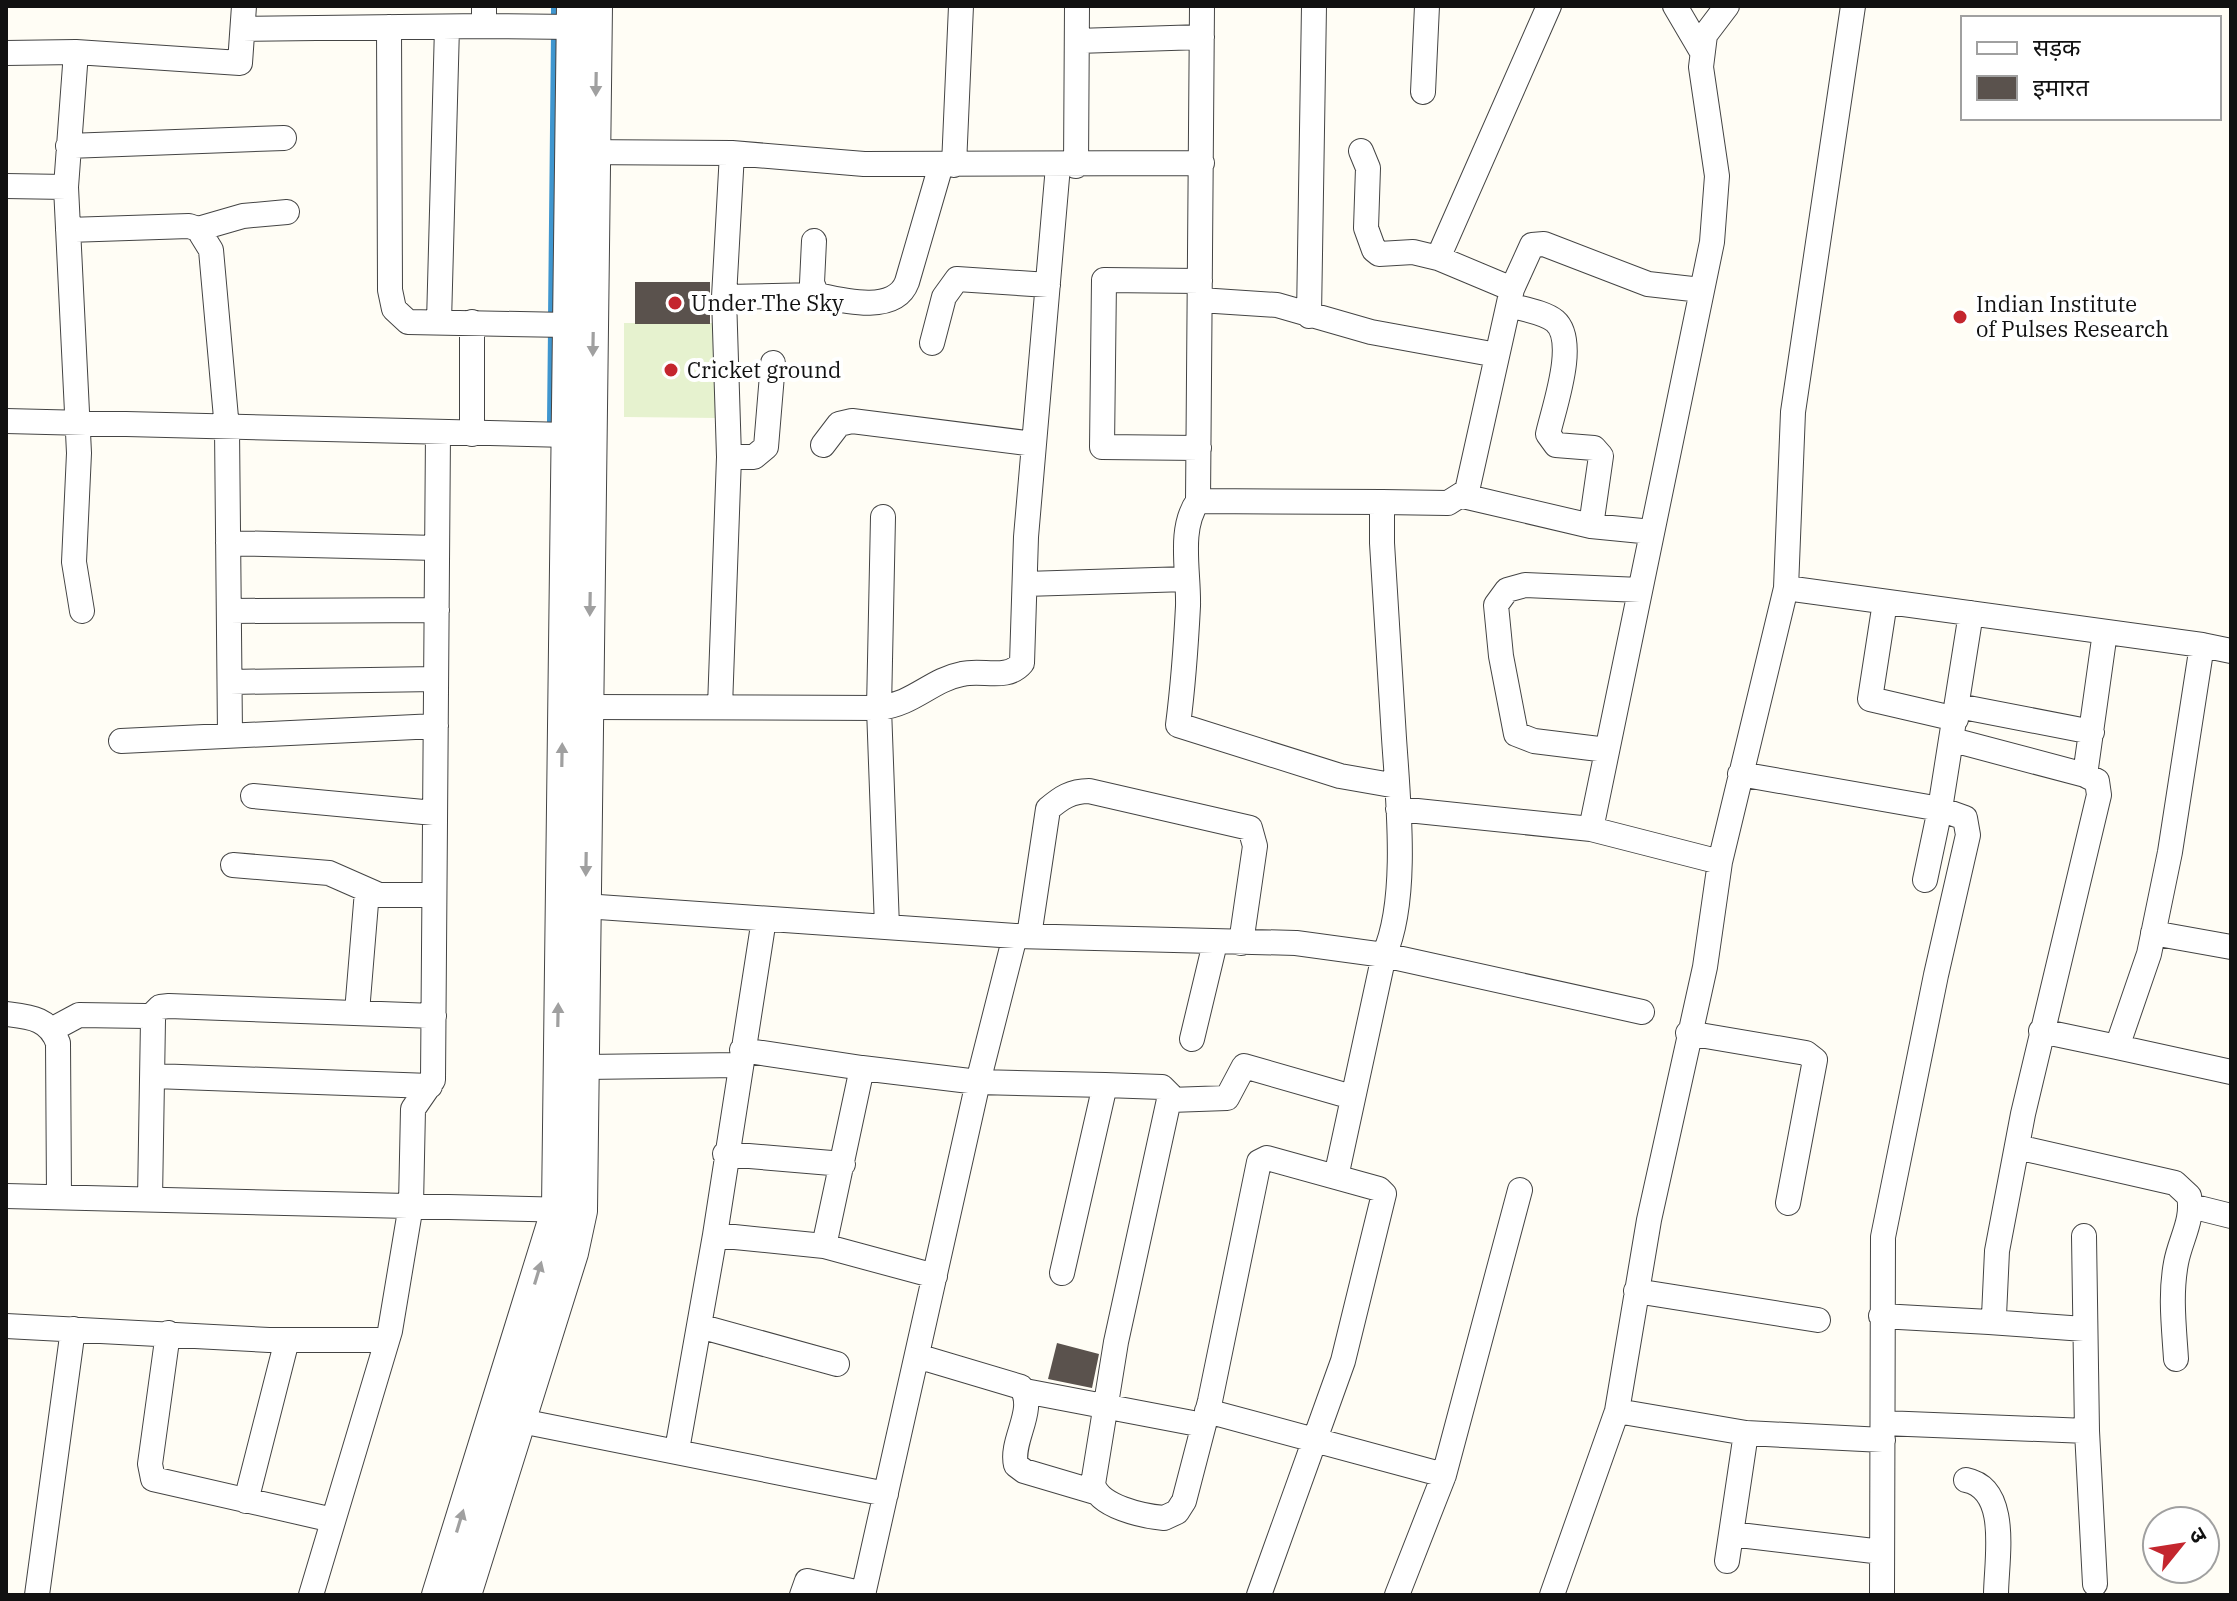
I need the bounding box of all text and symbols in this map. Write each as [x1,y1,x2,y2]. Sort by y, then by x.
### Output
legend [1961,16,2221,120]
text: सड़क [2033,31,2081,63]
text: इमारत [2033,71,2090,103]
one-way arrow [590,72,602,97]
place label: Under The Sky [691,288,844,317]
place label: Indian Institute of Pulses Research [1976,289,2169,343]
marker: Under The Sky [666,294,684,312]
marker: Indian Institute of Pulses Research [1951,308,1969,326]
one-way arrow [587,332,599,357]
place label: Cricket ground [687,355,841,384]
marker: Cricket ground [662,361,680,379]
one-way arrow [583,592,596,617]
one-way arrow [556,742,568,767]
one-way arrow [580,852,592,877]
one-way arrow [552,1002,564,1027]
one-way arrow [532,1260,545,1284]
north arrow [2141,1505,2221,1585]
one-way arrow [454,1508,467,1532]
text: उ [2183,1522,2215,1549]

